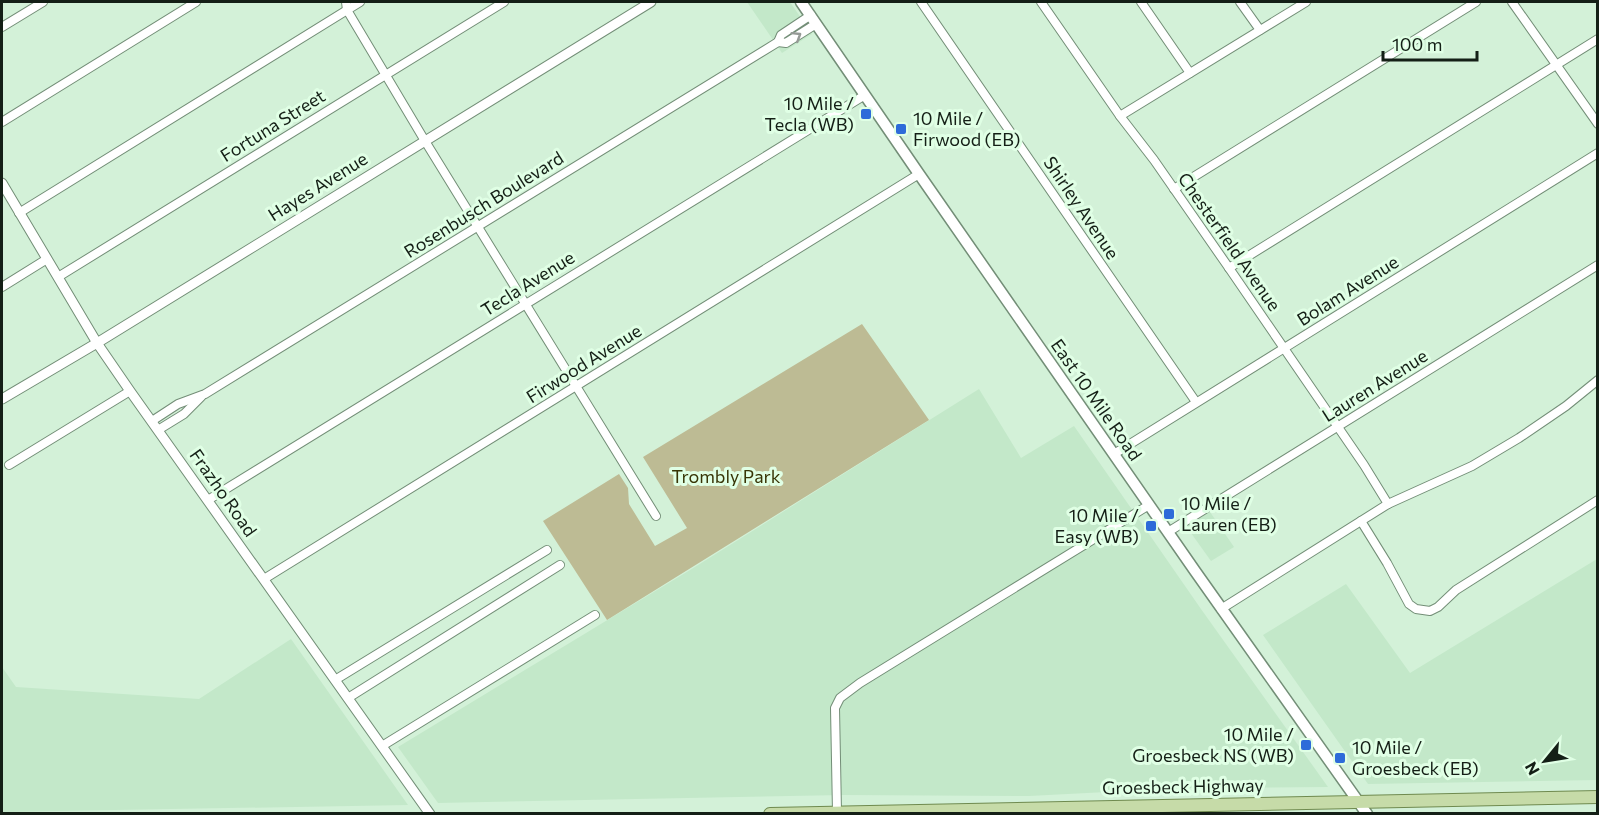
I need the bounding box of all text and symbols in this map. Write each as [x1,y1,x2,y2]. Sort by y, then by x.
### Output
scale bar [1383,24,1478,62]
one-way arrow [791,32,801,44]
text: 100 m [1392,33,1442,55]
street label: Fortuna Street [216,84,329,166]
place label: 10 Mile / Tecla (WB) [765,92,854,135]
marker: 10 Mile / Tecla (WB) [859,107,873,121]
place label: 10 Mile / Firwood (EB) [913,107,1020,150]
marker: 10 Mile / Firwood (EB) [894,122,908,136]
street label: Rosenbusch Boulevard [400,146,567,262]
street label: Hayes Avenue [264,147,371,225]
street label: Shirley Avenue [1039,152,1124,263]
street label: Chesterfield Avenue [1174,168,1286,315]
street label: Tecla Avenue [477,246,578,321]
street label: Bolam Avenue [1293,250,1402,330]
street label: Firwood Avenue [522,319,645,407]
street label: East 10 Mile Road [1047,334,1147,464]
street label: Lauren Avenue [1318,344,1431,426]
street label: Frazho Road [186,444,262,541]
park label: Trombly Park [671,465,781,487]
place label: 10 Mile / Lauren (EB) [1181,492,1277,535]
place label: 10 Mile / Easy (WB) [1055,504,1139,547]
marker: 10 Mile / Lauren (EB) [1162,507,1176,521]
marker: 10 Mile / Easy (WB) [1144,519,1158,533]
place label: 10 Mile / Groesbeck NS (WB) [1132,723,1294,766]
north arrow [1515,731,1575,791]
place label: 10 Mile / Groesbeck (EB) [1352,736,1479,779]
marker: 10 Mile / Groesbeck NS (WB) [1299,738,1313,752]
marker: 10 Mile / Groesbeck (EB) [1333,751,1347,765]
text: N [1520,759,1543,779]
street label: Groesbeck Highway [1102,774,1264,798]

